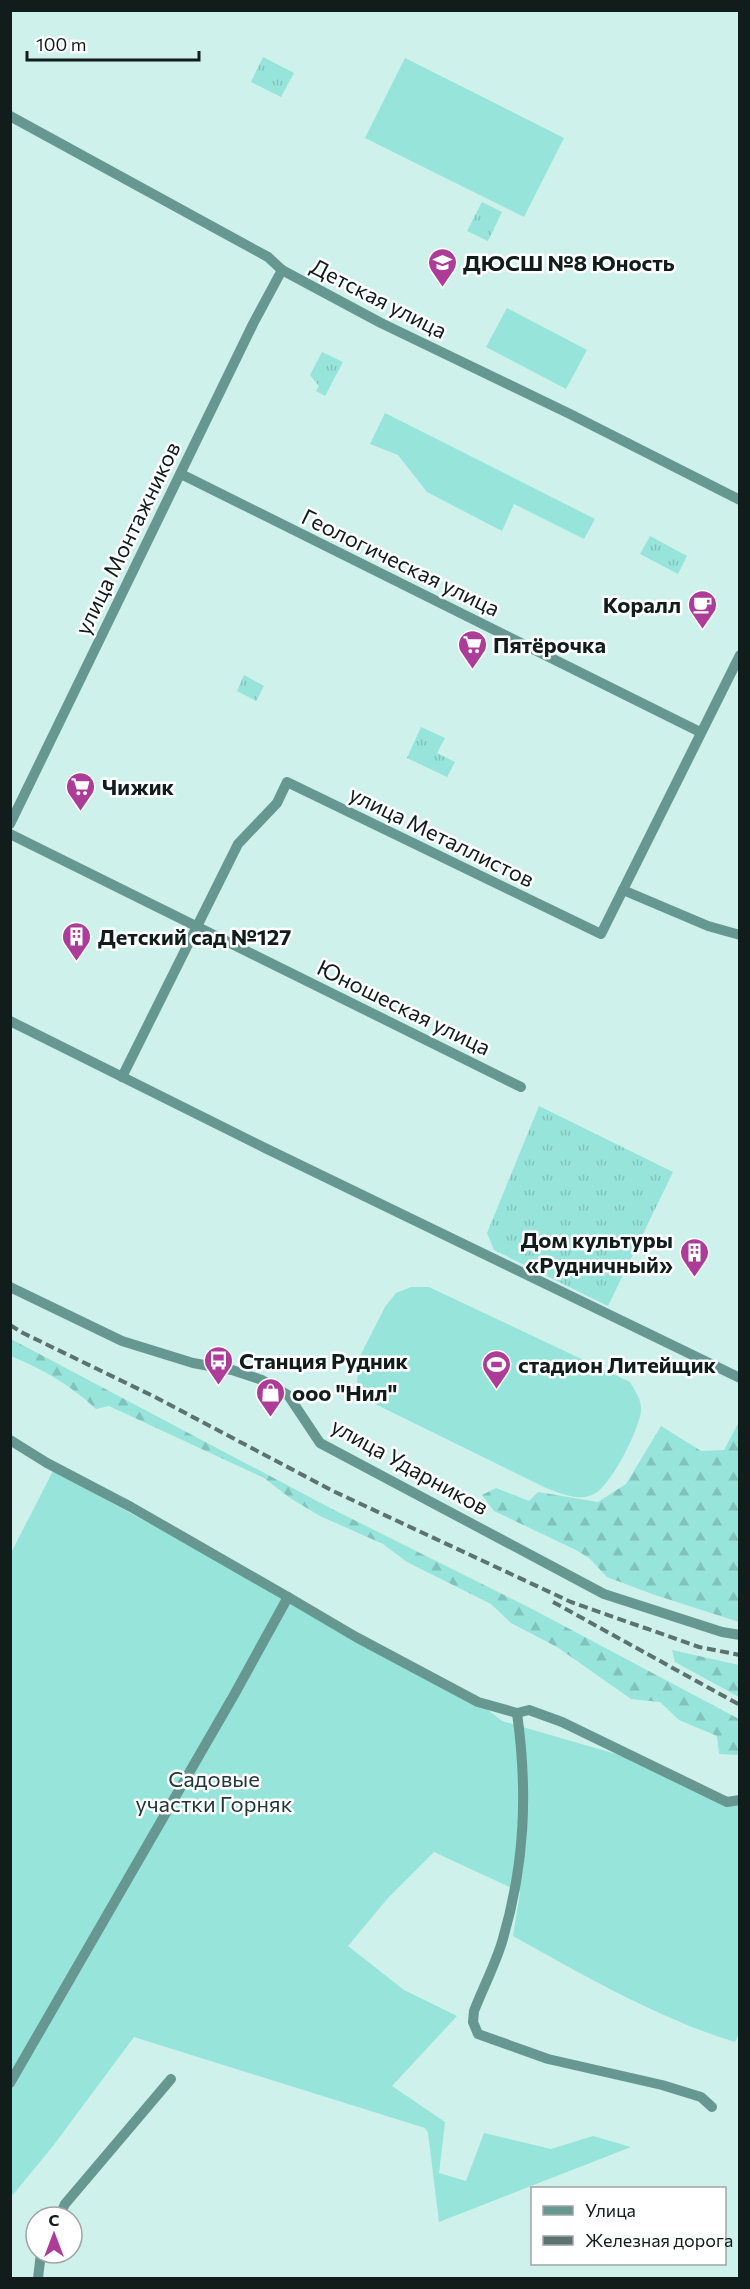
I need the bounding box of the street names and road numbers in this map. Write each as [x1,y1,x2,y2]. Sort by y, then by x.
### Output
street label: Детская улица [306,252,452,344]
street label: улица Монтажников [69,437,185,639]
street label: Геологическая улица [298,502,504,622]
street label: улица Металлистов [345,779,539,893]
street label: Юношеская улица [313,953,495,1061]
street label: улица Ударников [327,1412,493,1520]

